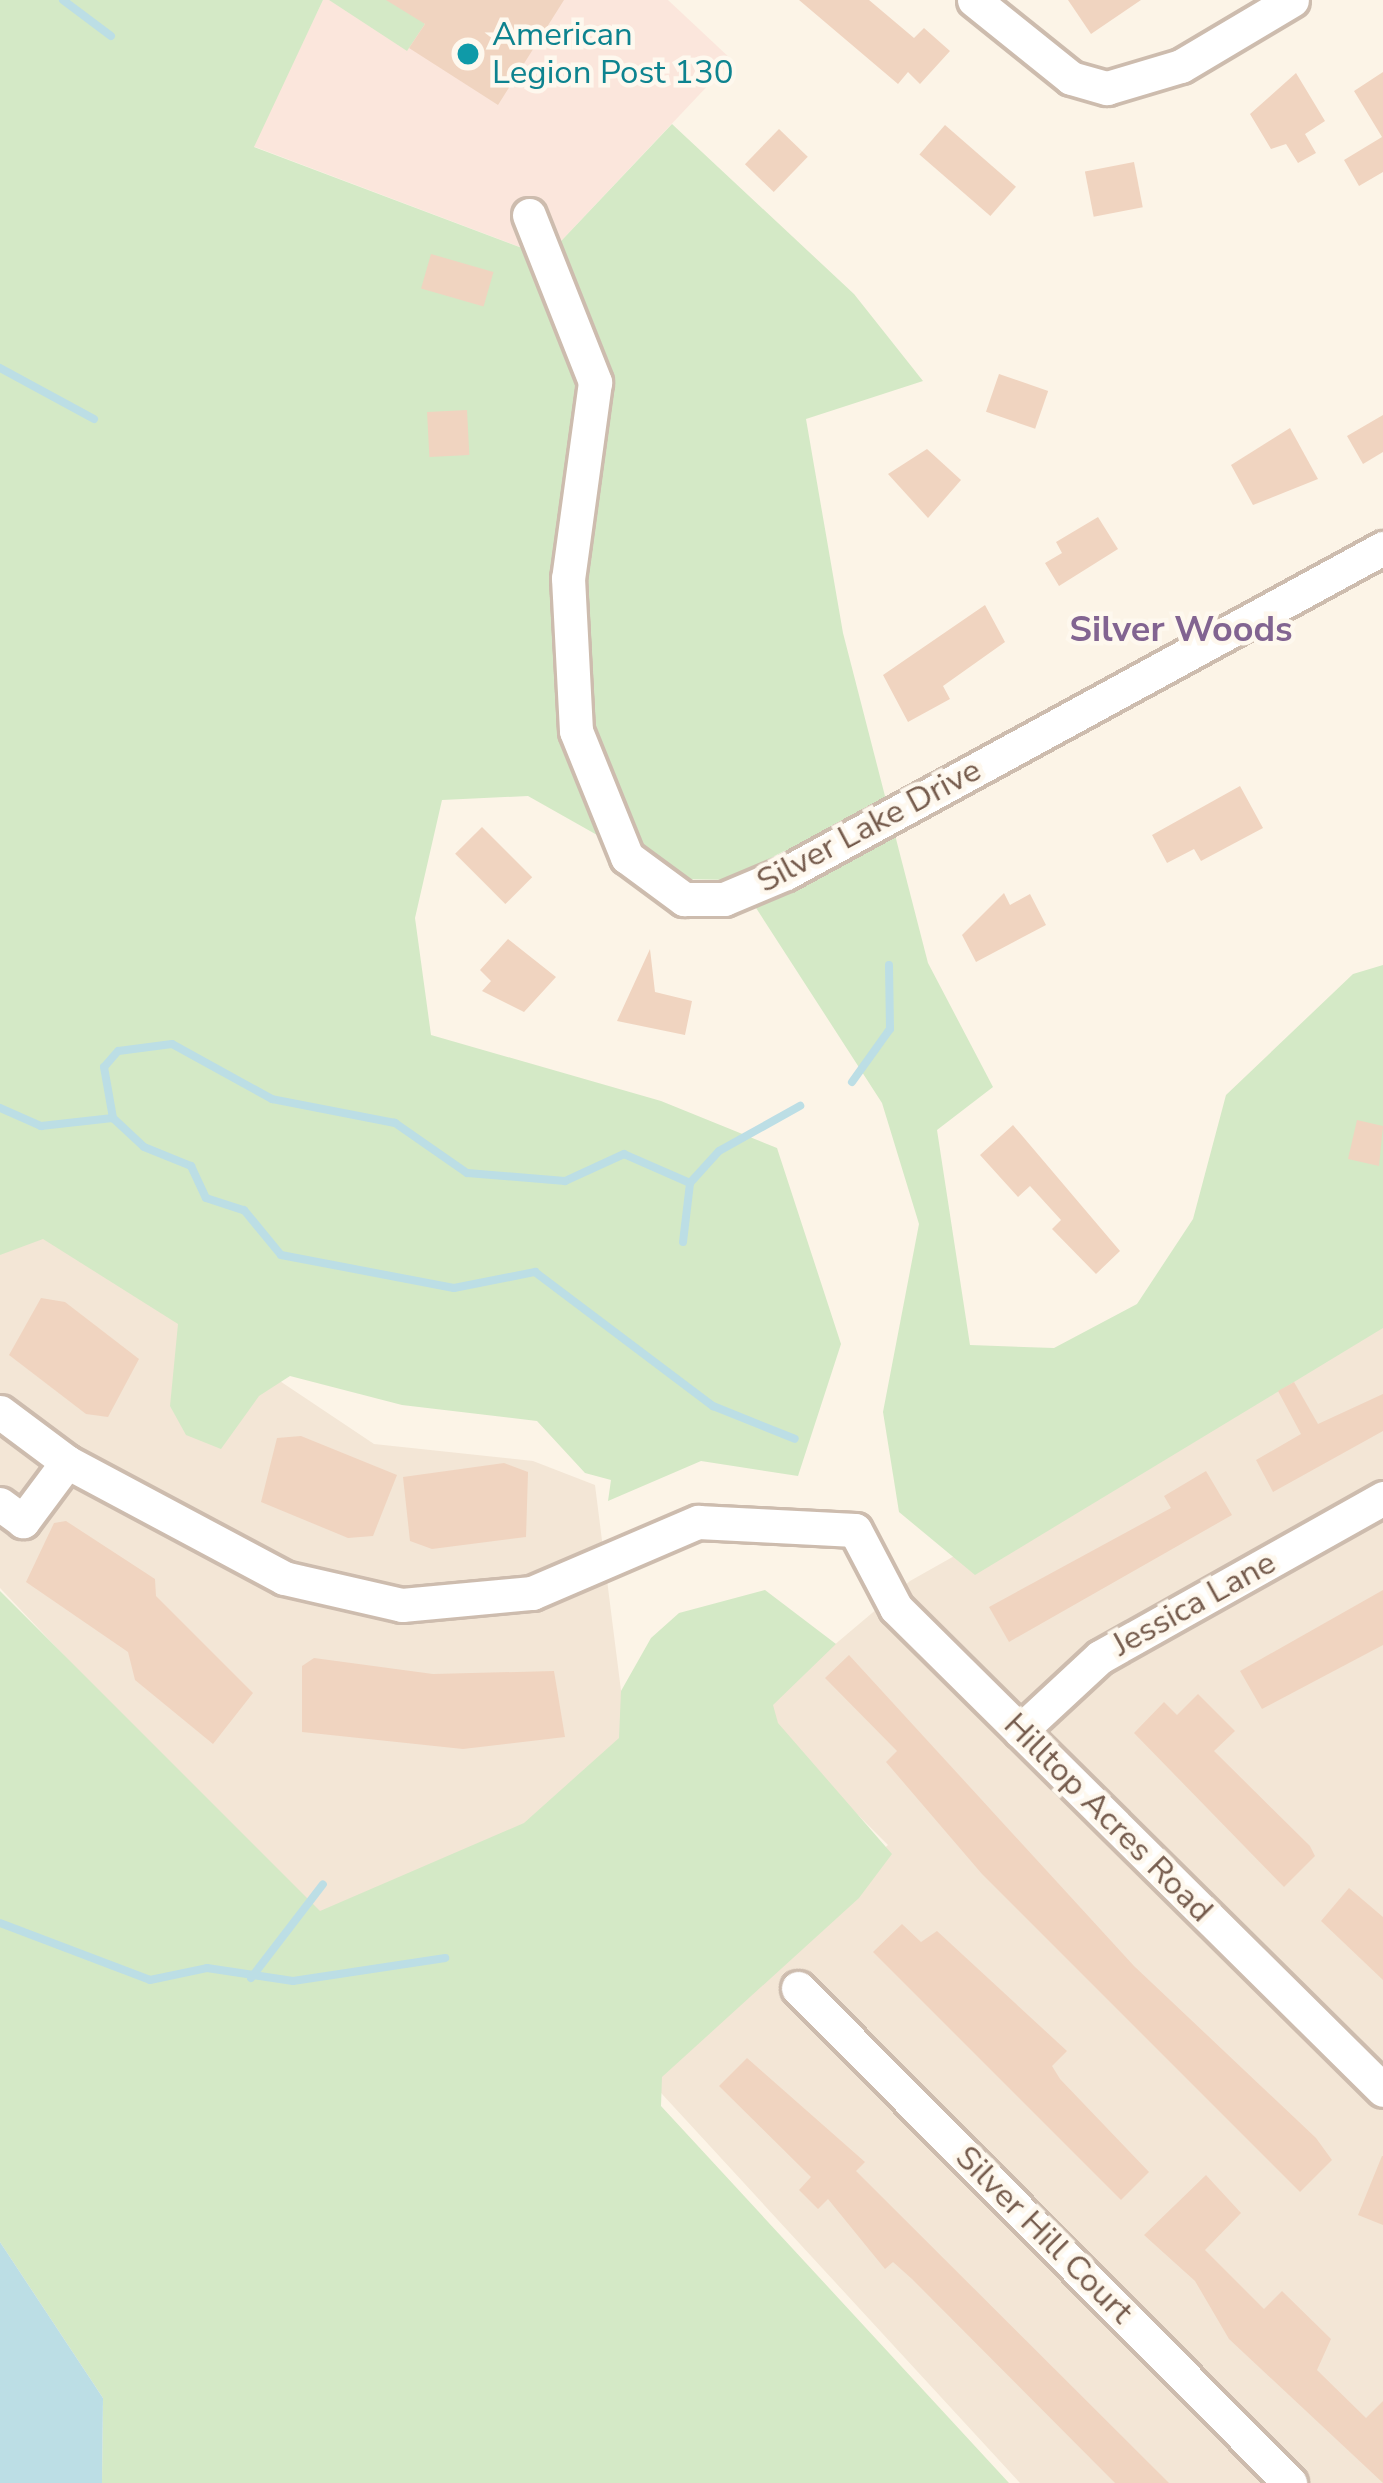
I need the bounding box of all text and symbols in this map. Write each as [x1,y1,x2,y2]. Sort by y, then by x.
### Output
place label: American Legion Post 130 [492,15,734,93]
marker: American Legion Post 130 [455,41,481,67]
district label: Silver Woods [1069,608,1293,652]
street label: Silver Lake Drive [750,750,988,902]
street label: Jessica Lane [1105,1543,1283,1665]
street label: Hilltop Acres Road [995,1705,1221,1931]
street label: Silver Hill Court [947,2138,1141,2332]

